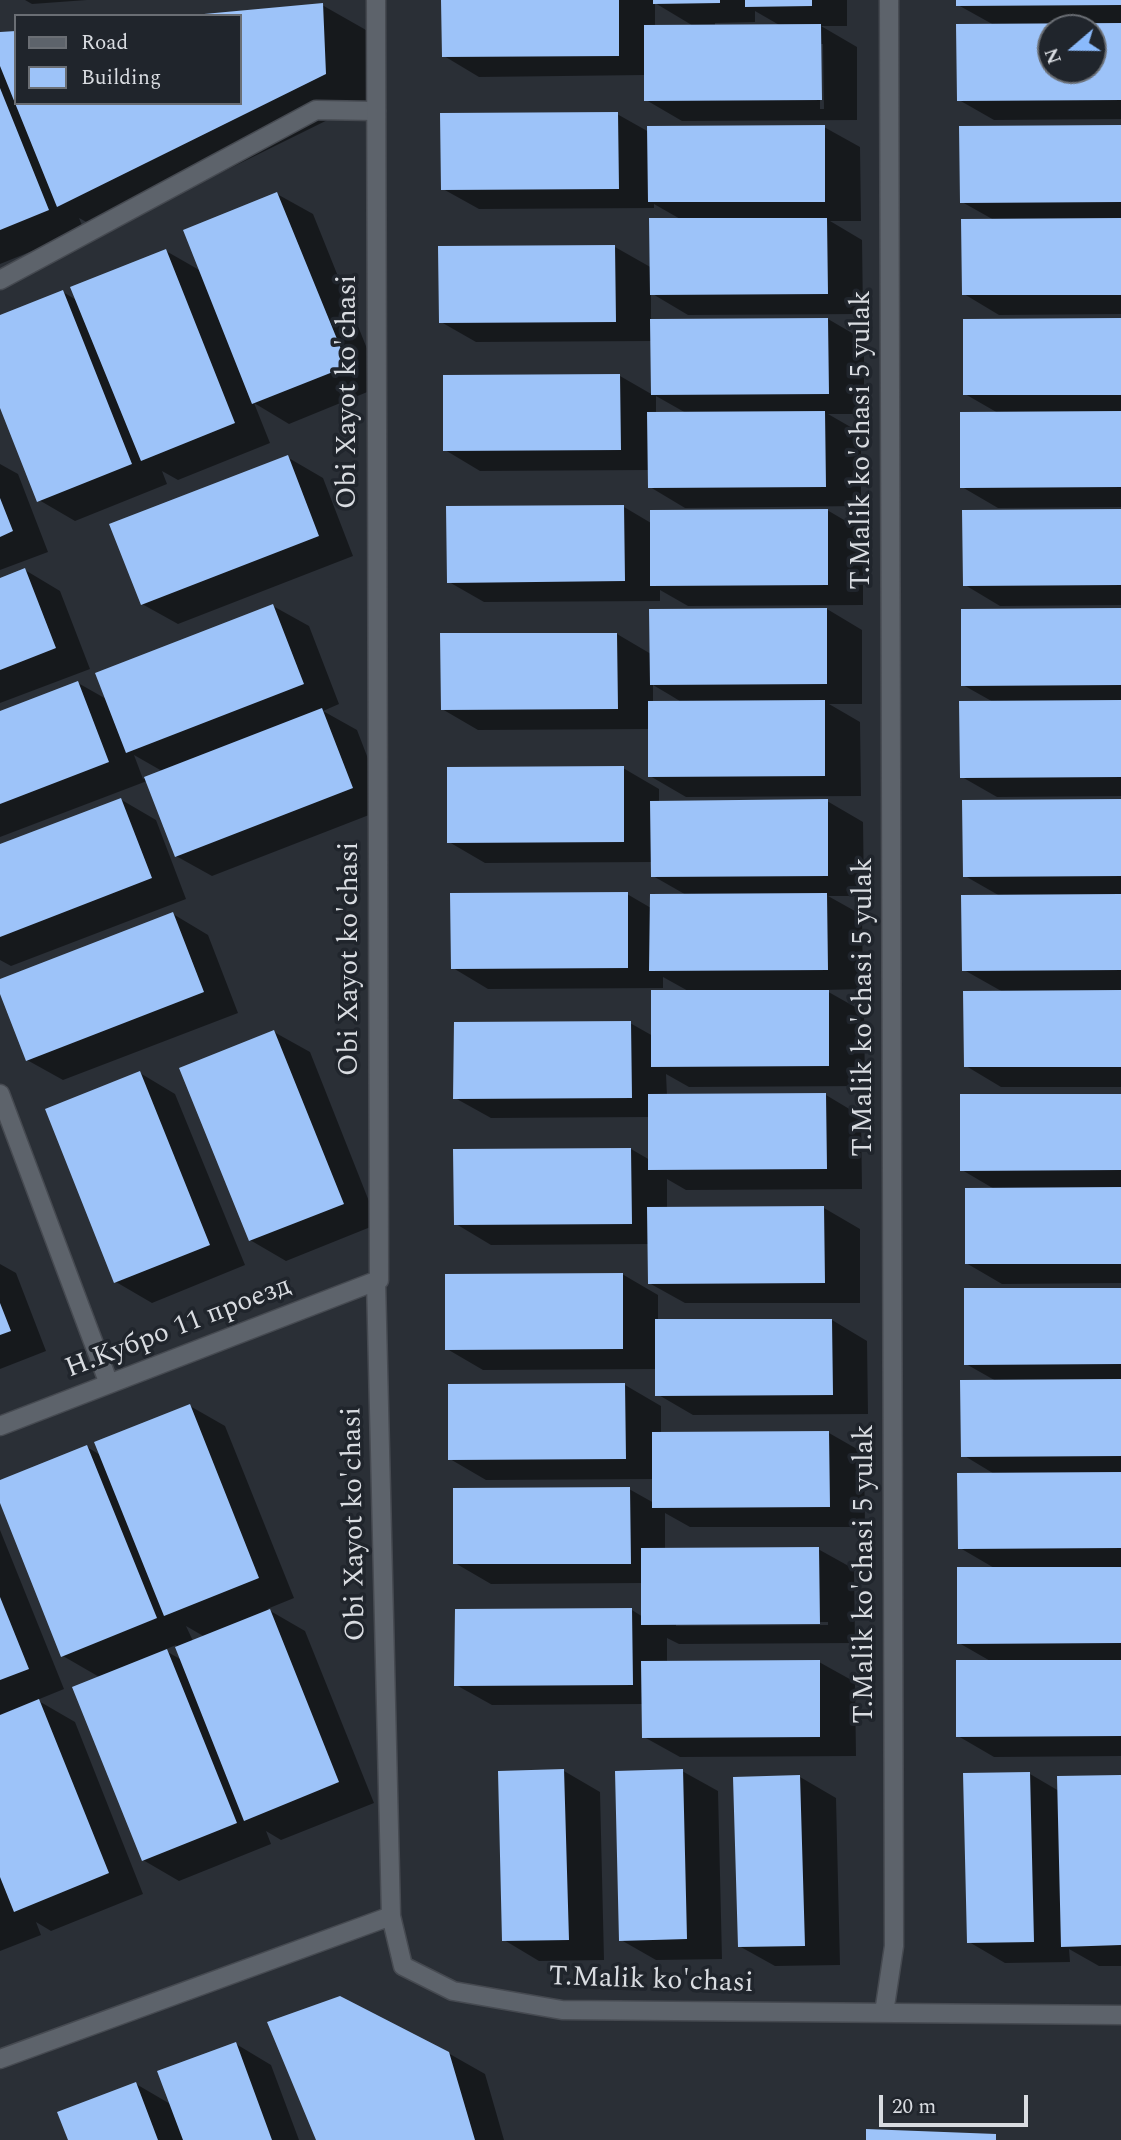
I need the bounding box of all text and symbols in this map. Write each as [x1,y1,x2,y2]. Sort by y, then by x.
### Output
legend [14,14,242,105]
north arrow [1037,14,1107,84]
text: Road [81,27,128,59]
text: N [1037,43,1070,68]
text: Building [81,62,161,94]
street label: Obi Xayot ko'chasi [333,275,367,509]
street label: T.Malik ko'chasi 5 yulak [847,290,881,590]
street label: Obi Xayot ko'chasi [335,842,369,1076]
street label: T.Malik ko'chasi 5 yulak [849,857,883,1157]
street label: Н.Кубро 11 проезд [61,1270,297,1388]
street label: Obi Xayot ko'chasi [337,1406,375,1642]
street label: T.Malik ko'chasi 5 yulak [850,1424,884,1724]
street label: T.Malik ko'chasi [548,1962,754,2002]
scale bar [883,2080,1032,2124]
text: 20 m [892,2091,936,2123]

